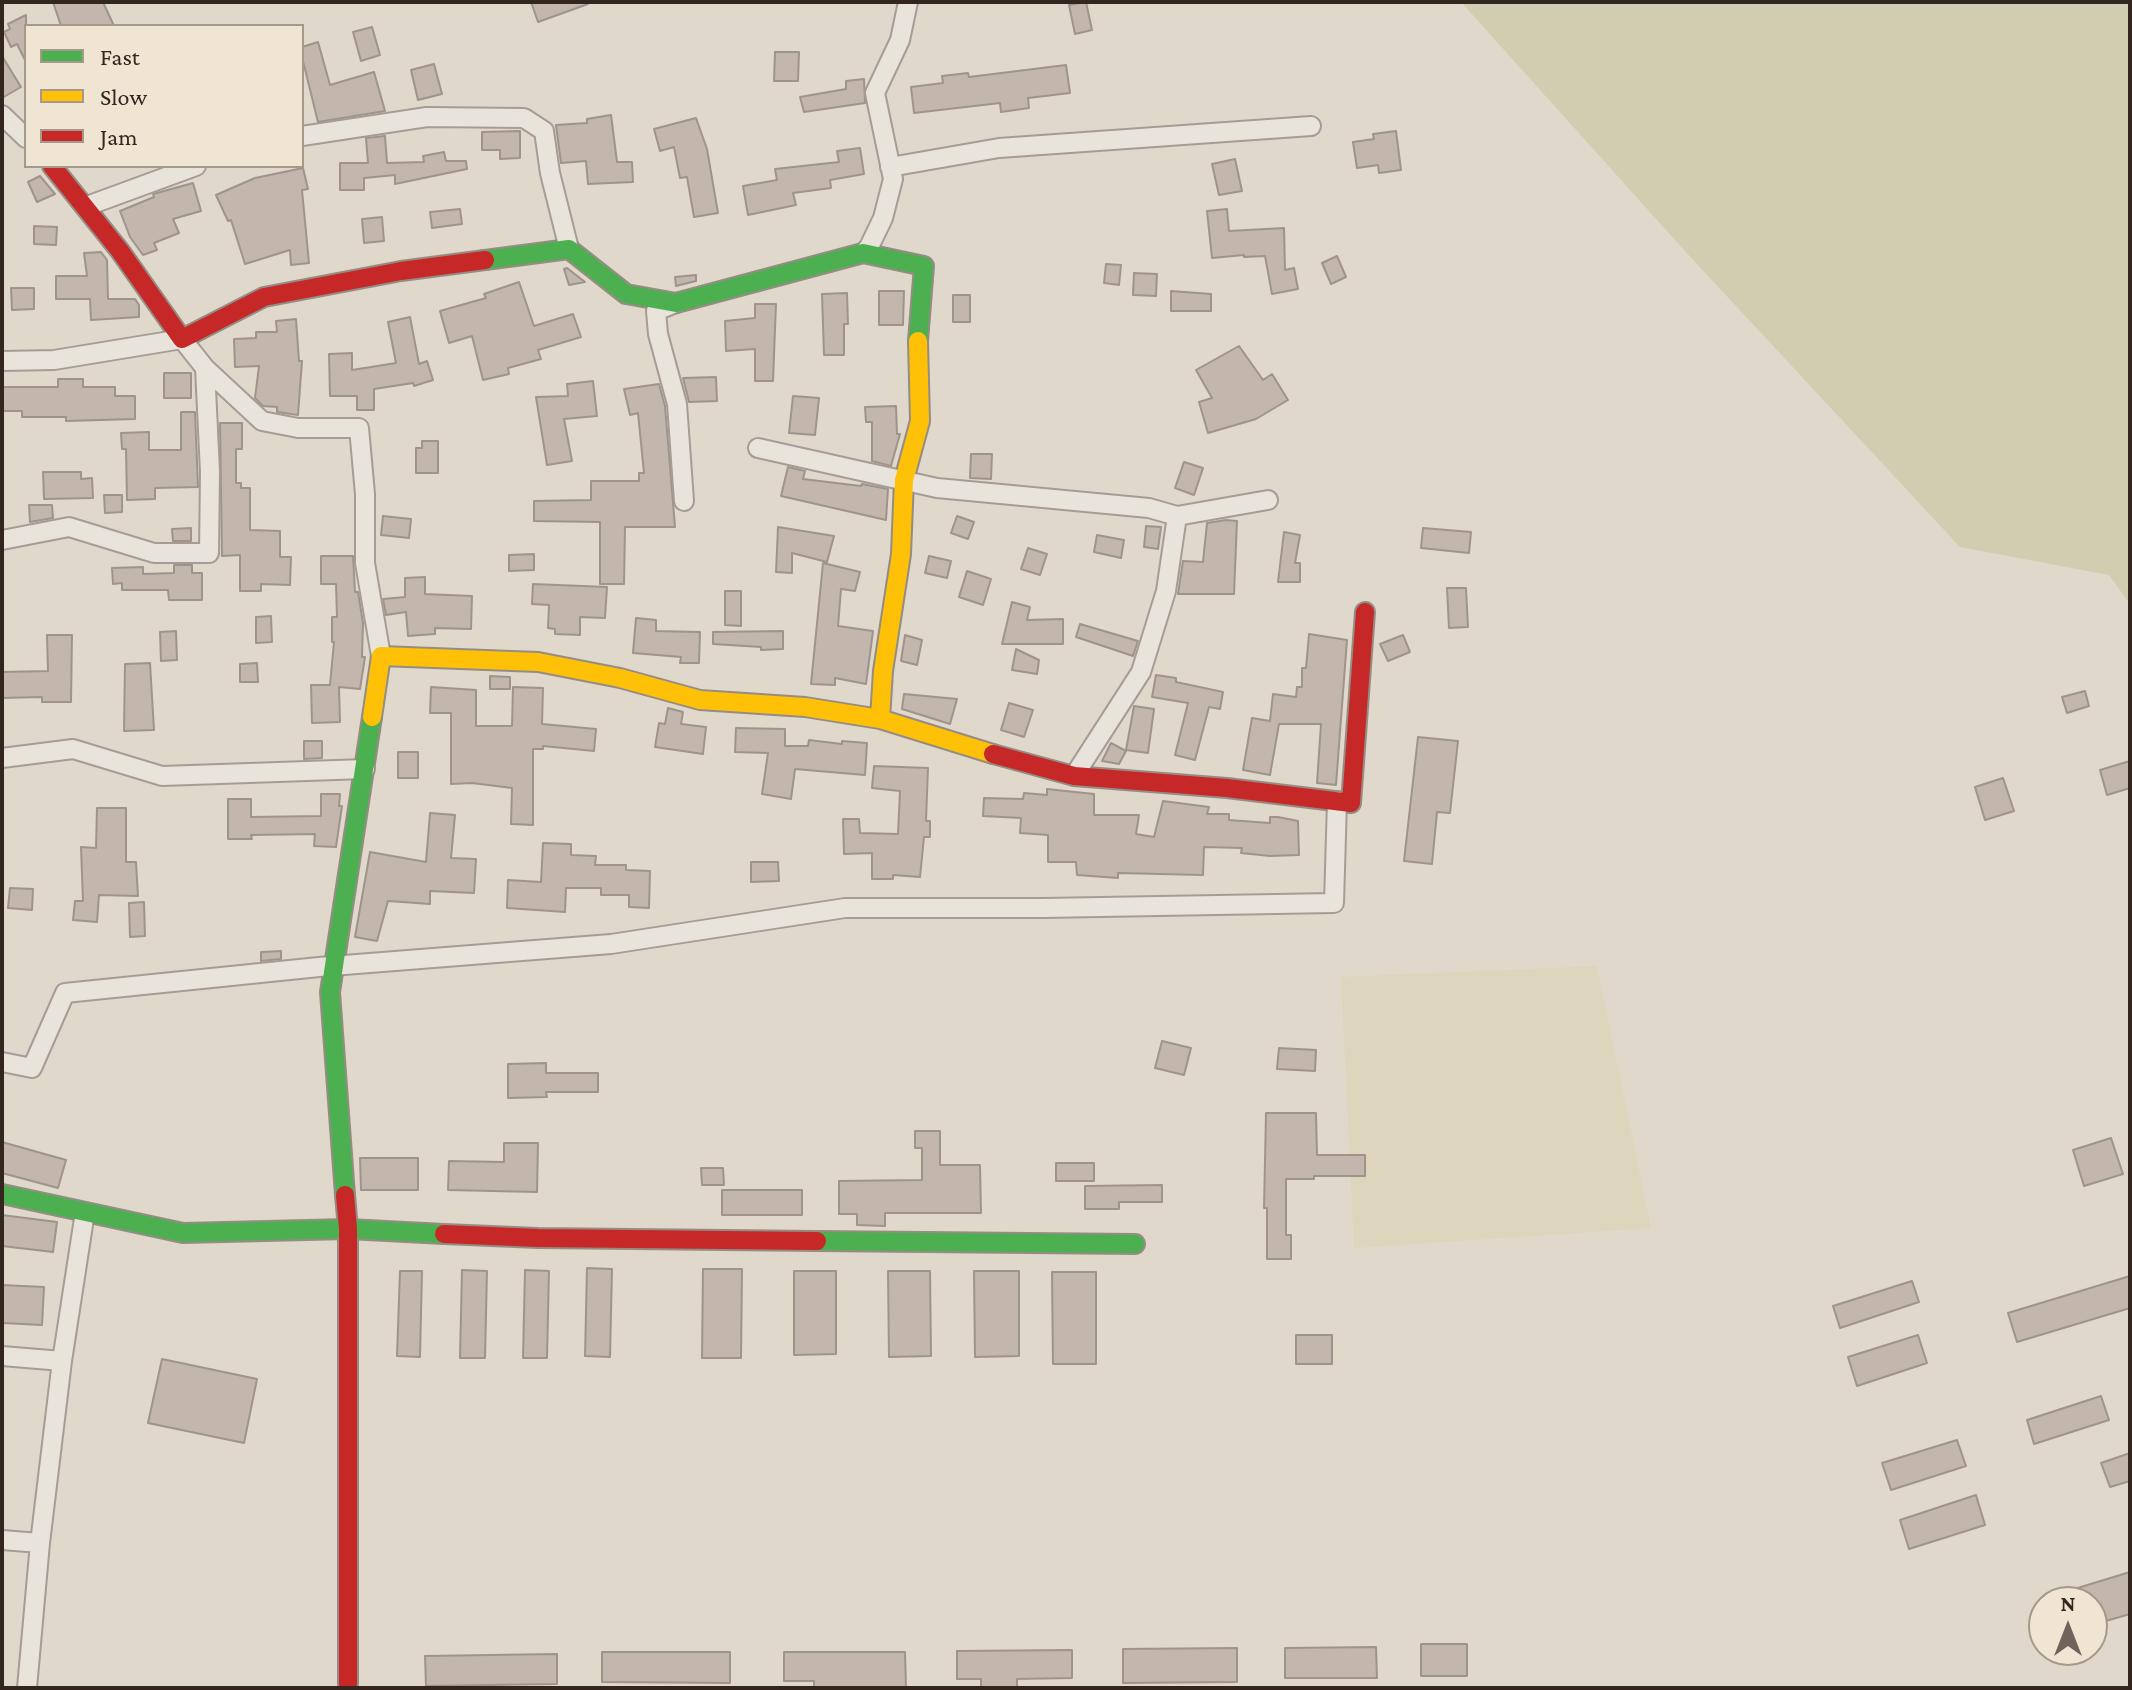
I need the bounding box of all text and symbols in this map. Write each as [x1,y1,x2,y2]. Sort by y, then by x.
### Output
legend [24,24,304,168]
text: Fast [100,43,140,70]
text: Slow [100,83,147,110]
text: Jam [100,123,138,150]
north arrow [2028,1586,2108,1666]
text: N [2061,1591,2076,1616]

